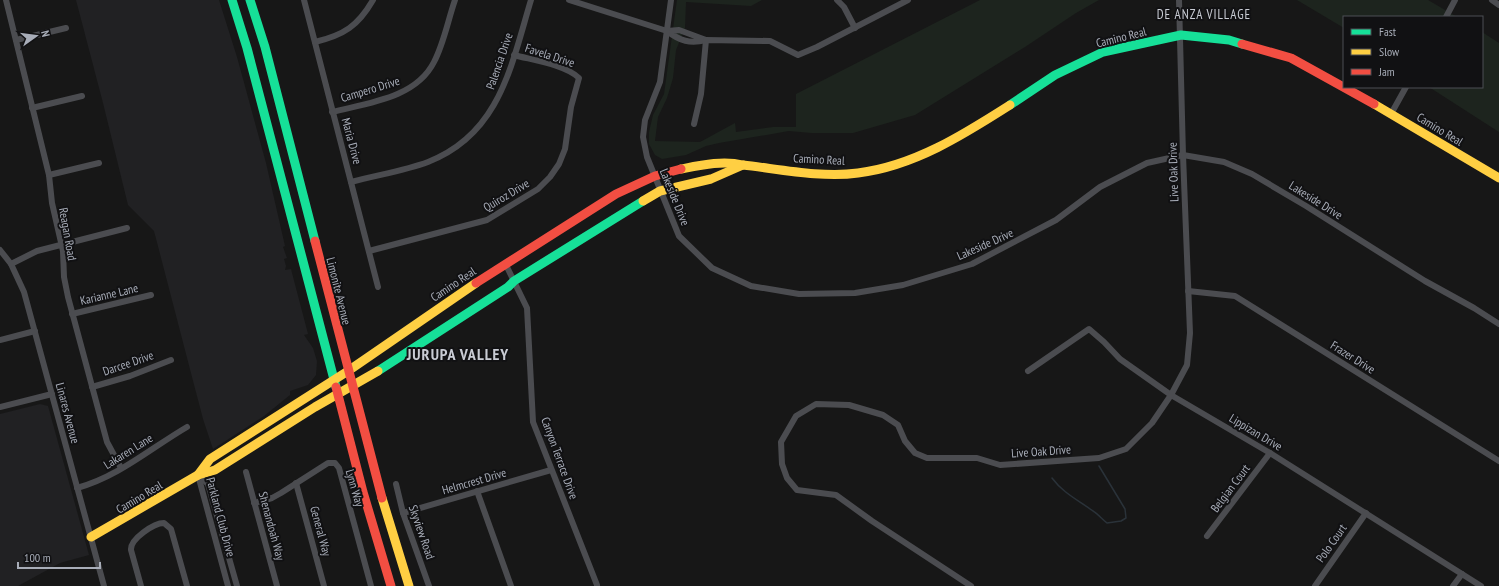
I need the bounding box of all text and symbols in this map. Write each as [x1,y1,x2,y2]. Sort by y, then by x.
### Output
district label: DE ANZA VILLAGE [1157,6,1251,23]
north arrow [16,16,56,56]
legend [1343,16,1483,88]
street label: Camino Real [1094,23,1148,50]
text: Fast [1379,24,1397,39]
text: N [38,29,53,38]
street label: Palencia Drive [482,31,516,91]
street label: Favela Drive [523,40,577,70]
text: Slow [1379,44,1400,59]
text: Jam [1378,64,1395,79]
street label: Campero Drive [339,73,401,105]
street label: Camino Real [1414,109,1466,149]
street label: Maria Drive [339,116,365,166]
street label: Live Oak Drive [1164,142,1182,202]
street label: Camino Real [793,150,845,168]
street label: Lakeside Drive [657,166,693,228]
street label: Quiroz Drive [480,175,532,215]
street label: Lakeside Drive [1286,178,1346,222]
street label: Reagan Road [56,206,80,262]
street label: Lakeside Drive [954,225,1016,263]
street label: Limonite Avenue [323,256,355,326]
street label: Camino Real [427,263,479,305]
street label: Karianne Lane [79,280,139,308]
street label: Frazer Drive [1328,337,1378,377]
district label: JURUPA VALLEY [406,344,509,364]
street label: Darcee Drive [101,347,155,379]
street label: Linares Avenue [53,381,83,445]
street label: Lippizan Drive [1227,410,1285,454]
street label: Canyon Terrace Drive [538,415,582,501]
street label: Lakaren Lane [101,430,155,472]
street label: Live Oak Drive [1011,441,1071,461]
street label: Belgian Court [1207,460,1253,515]
street label: Helmcrest Drive [440,465,508,497]
street label: Lynn Way [342,467,368,509]
street label: Parkland Club Drive [203,476,239,558]
street label: Camino Real [113,477,165,517]
street label: Shenandoah Way [256,490,288,562]
street label: Skyview Road [406,503,438,561]
street label: General Way [307,504,335,558]
street label: Polo Court [1312,520,1350,565]
scale bar [18,544,100,570]
text: 100 m [24,550,51,565]

